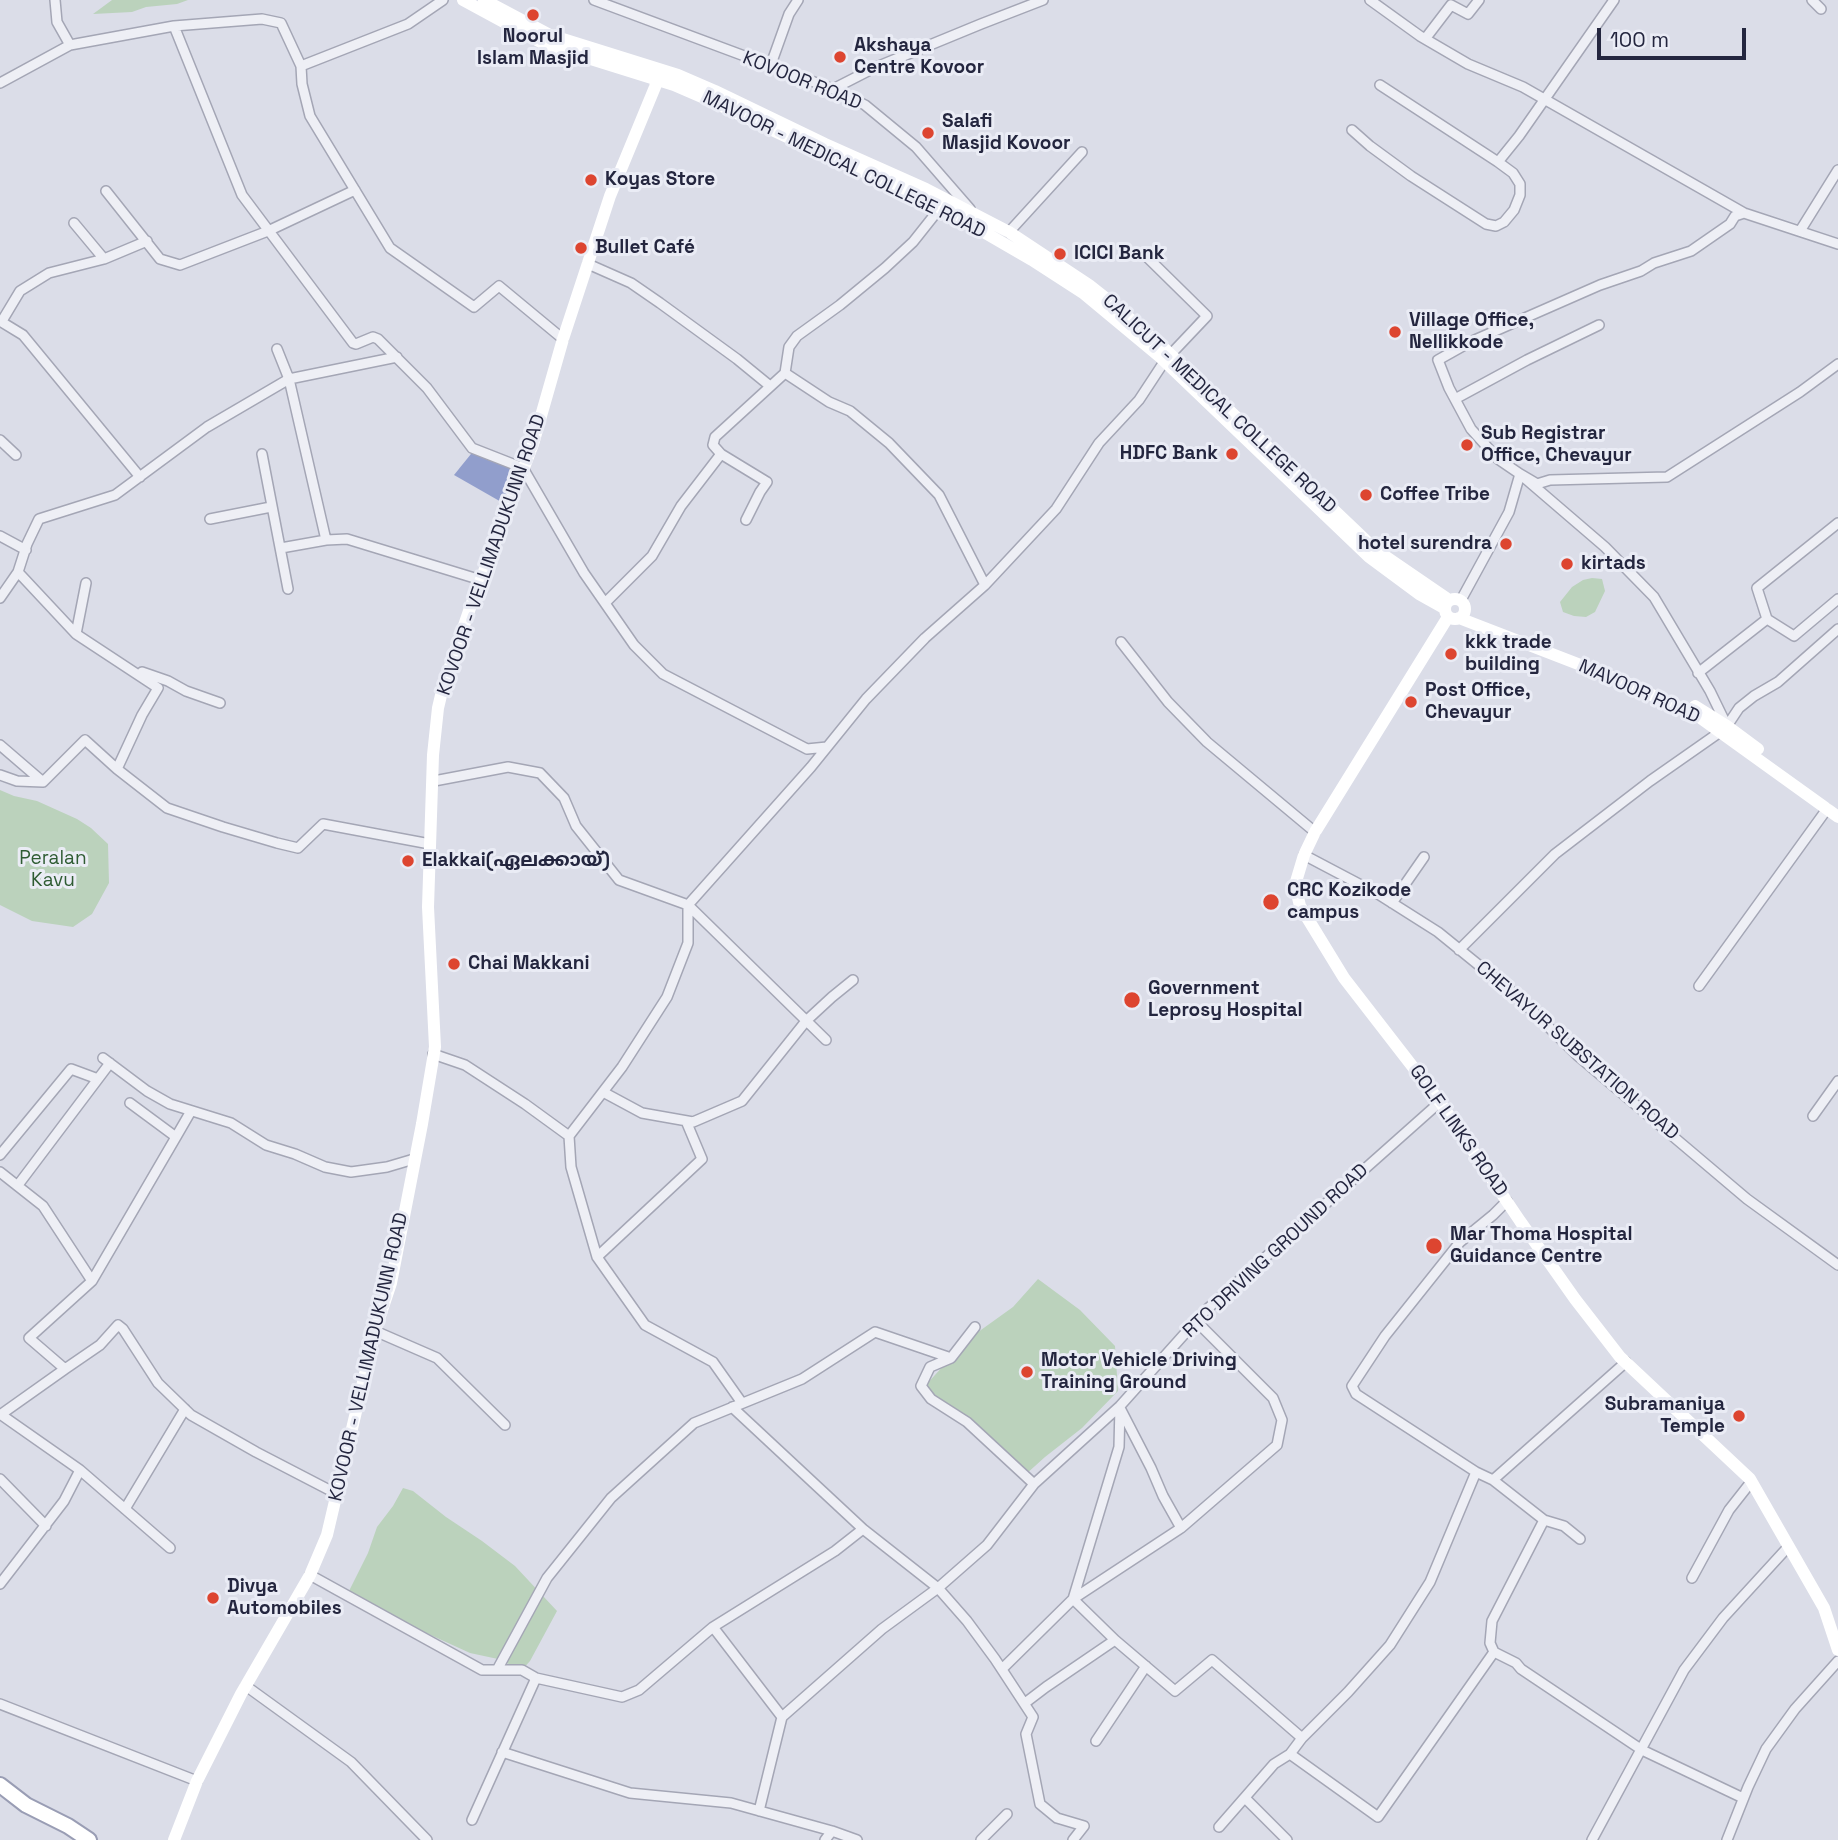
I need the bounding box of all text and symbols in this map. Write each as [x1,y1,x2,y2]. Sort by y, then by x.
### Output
marker: Noorul Islam Masjid [525,7,541,23]
scale bar [1600,14,1749,58]
place label: Noorul Islam Masjid [477,26,589,70]
text: 100 m [1610,26,1669,53]
place label: Akshaya Centre Kovoor [854,35,984,79]
street label: KOVOOR ROAD [739,47,865,115]
marker: Akshaya Centre Kovoor [832,49,848,65]
street label: MAVOOR - MEDICAL COLLEGE ROAD [699,86,989,244]
place label: Salafi Masjid Kovoor [942,111,1071,155]
marker: Salafi Masjid Kovoor [920,125,936,141]
place label: Koyas Store [605,169,715,191]
marker: Koyas Store [583,172,599,188]
place label: Bullet Café [595,237,695,259]
marker: Bullet Café [573,240,589,256]
place label: ICICI Bank [1074,243,1164,265]
marker: ICICI Bank [1052,246,1068,262]
street label: CALICUT - MEDICAL COLLEGE ROAD [1098,290,1340,518]
place label: Village Office, Nellikkode [1409,310,1534,354]
marker: Village Office, Nellikkode [1387,324,1403,340]
street label: KOVOOR - VELLIMADUKUNN ROAD [433,412,551,698]
place label: Sub Registrar Office, Chevayur [1481,423,1632,467]
marker: Sub Registrar Office, Chevayur [1459,437,1475,453]
place label: HDFC Bank [1120,443,1218,465]
marker: HDFC Bank [1224,446,1240,462]
place label: Coffee Tribe [1380,484,1490,506]
marker: Coffee Tribe [1358,487,1374,503]
place label: hotel surendra [1358,533,1492,555]
marker: hotel surendra [1498,536,1514,552]
place label: kirtads [1581,553,1646,575]
marker: kirtads [1559,556,1575,572]
place label: kkk trade building [1465,632,1552,676]
marker: kkk trade building [1443,646,1459,662]
street label: MAVOOR ROAD [1575,655,1703,729]
place label: Post Office, Chevayur [1425,680,1531,724]
marker: Post Office, Chevayur [1403,694,1419,710]
park label: Peralan Kavu [19,848,87,892]
place label: Elakkai(ഏലക്കായ്) [422,850,610,872]
marker: Elakkai(ഏലക്കായ്) [400,853,416,869]
place label: CRC Kozikode campus [1287,880,1411,924]
marker: CRC Kozikode campus [1261,892,1281,912]
place label: Chai Makkani [468,953,590,975]
marker: Chai Makkani [446,956,462,972]
street label: CHEVAYUR SUBSTATION ROAD [1471,957,1683,1145]
place label: Government Leprosy Hospital [1148,978,1303,1022]
marker: Government Leprosy Hospital [1122,990,1142,1010]
street label: GOLF LINKS ROAD [1404,1061,1512,1201]
street label: RTO DRIVING GROUND ROAD [1179,1159,1373,1343]
street label: KOVOOR - VELLIMADUKUNN ROAD [325,1210,413,1504]
place label: Mar Thoma Hospital Guidance Centre [1450,1224,1633,1268]
marker: Mar Thoma Hospital Guidance Centre [1424,1236,1444,1256]
place label: Motor Vehicle Driving Training Ground [1041,1350,1237,1394]
marker: Motor Vehicle Driving Training Ground [1019,1364,1035,1380]
place label: Subramaniya Temple [1605,1394,1725,1438]
marker: Subramaniya Temple [1731,1408,1747,1424]
place label: Divya Automobiles [227,1576,342,1620]
marker: Divya Automobiles [205,1590,221,1606]

